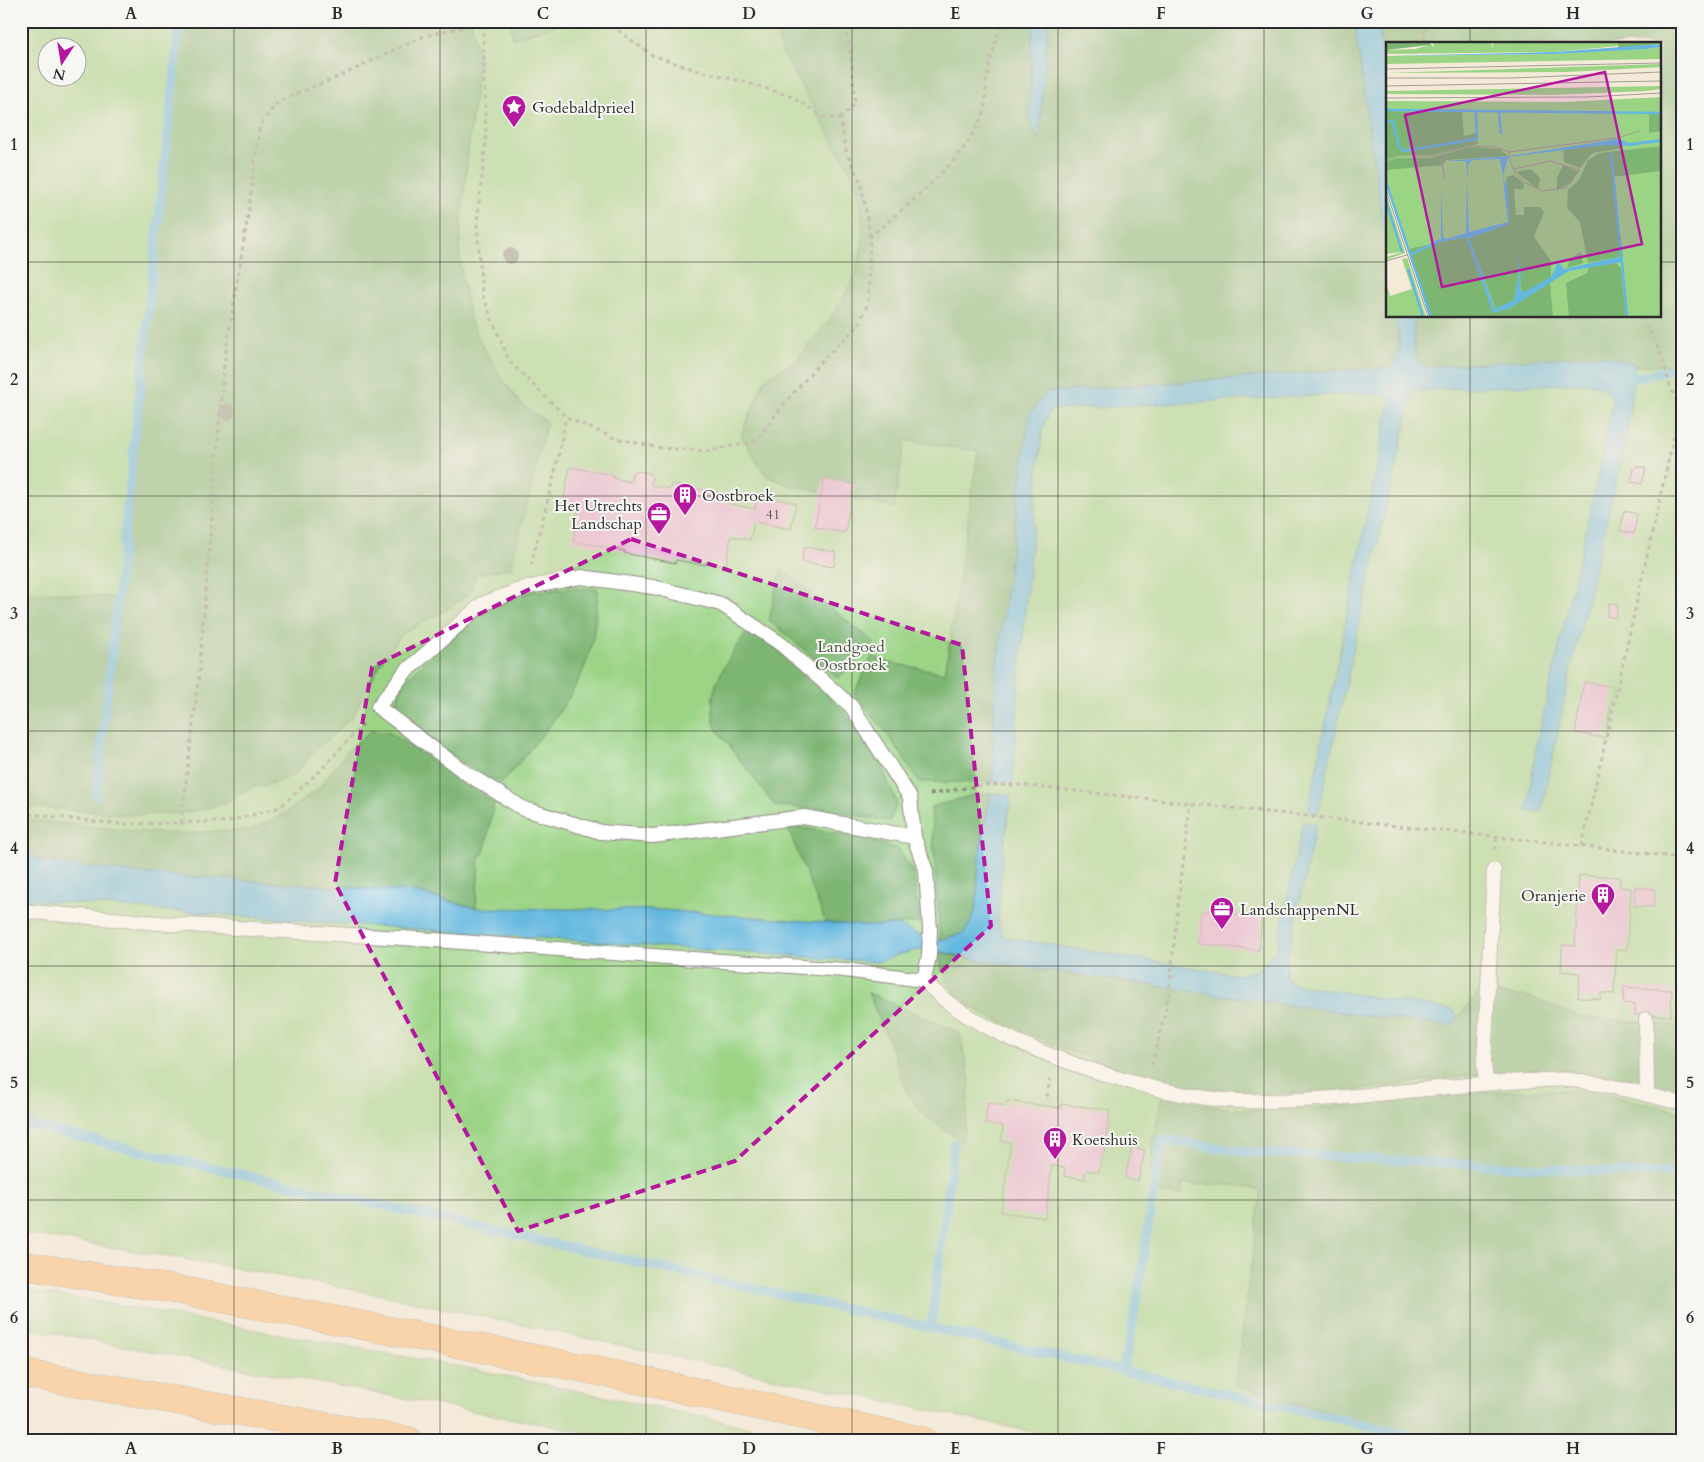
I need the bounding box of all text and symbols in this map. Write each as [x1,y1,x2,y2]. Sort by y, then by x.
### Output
text: A [125,3,137,25]
text: B [331,3,343,25]
text: C [537,3,549,25]
text: D [742,3,756,25]
text: E [950,3,960,25]
text: F [1156,3,1166,25]
text: G [1360,3,1374,25]
text: H [1566,3,1580,25]
north arrow [38,38,88,88]
inset map [1386,42,1662,318]
text: N [51,64,67,85]
place icon: Godebaldprieel [501,94,527,128]
place label: Godebaldprieel [532,97,635,119]
text: 1 [10,134,18,156]
text: 1 [1686,134,1694,156]
text: 2 [10,369,18,391]
text: 2 [1686,369,1694,391]
building icon: Oostbroek [672,482,698,516]
place label: Oostbroek [702,485,774,507]
place label: Het Utrechts Landschap [554,495,642,535]
office icon: Het Utrechts Landschap [646,501,672,535]
house number: 41 [766,505,780,524]
text: 3 [10,603,18,625]
text: 3 [1686,603,1694,625]
park label: Landgoed Oostbroek [815,636,887,676]
text: 4 [10,838,18,860]
text: 4 [1686,838,1694,860]
building icon: Oranjerie [1590,882,1616,916]
place label: Oranjerie [1521,885,1586,907]
office icon: LandschappenNL [1209,896,1235,930]
place label: LandschappenNL [1240,899,1360,921]
text: 5 [10,1072,18,1094]
text: 5 [1686,1072,1694,1094]
building icon: Koetshuis [1042,1126,1068,1160]
place label: Koetshuis [1072,1129,1138,1151]
text: 6 [10,1307,18,1329]
text: 6 [1686,1307,1694,1329]
text: A [125,1438,137,1460]
text: B [331,1438,343,1460]
text: C [537,1438,549,1460]
text: D [742,1438,756,1460]
text: E [950,1438,960,1460]
text: F [1156,1438,1166,1460]
text: G [1360,1438,1374,1460]
text: H [1566,1438,1580,1460]

